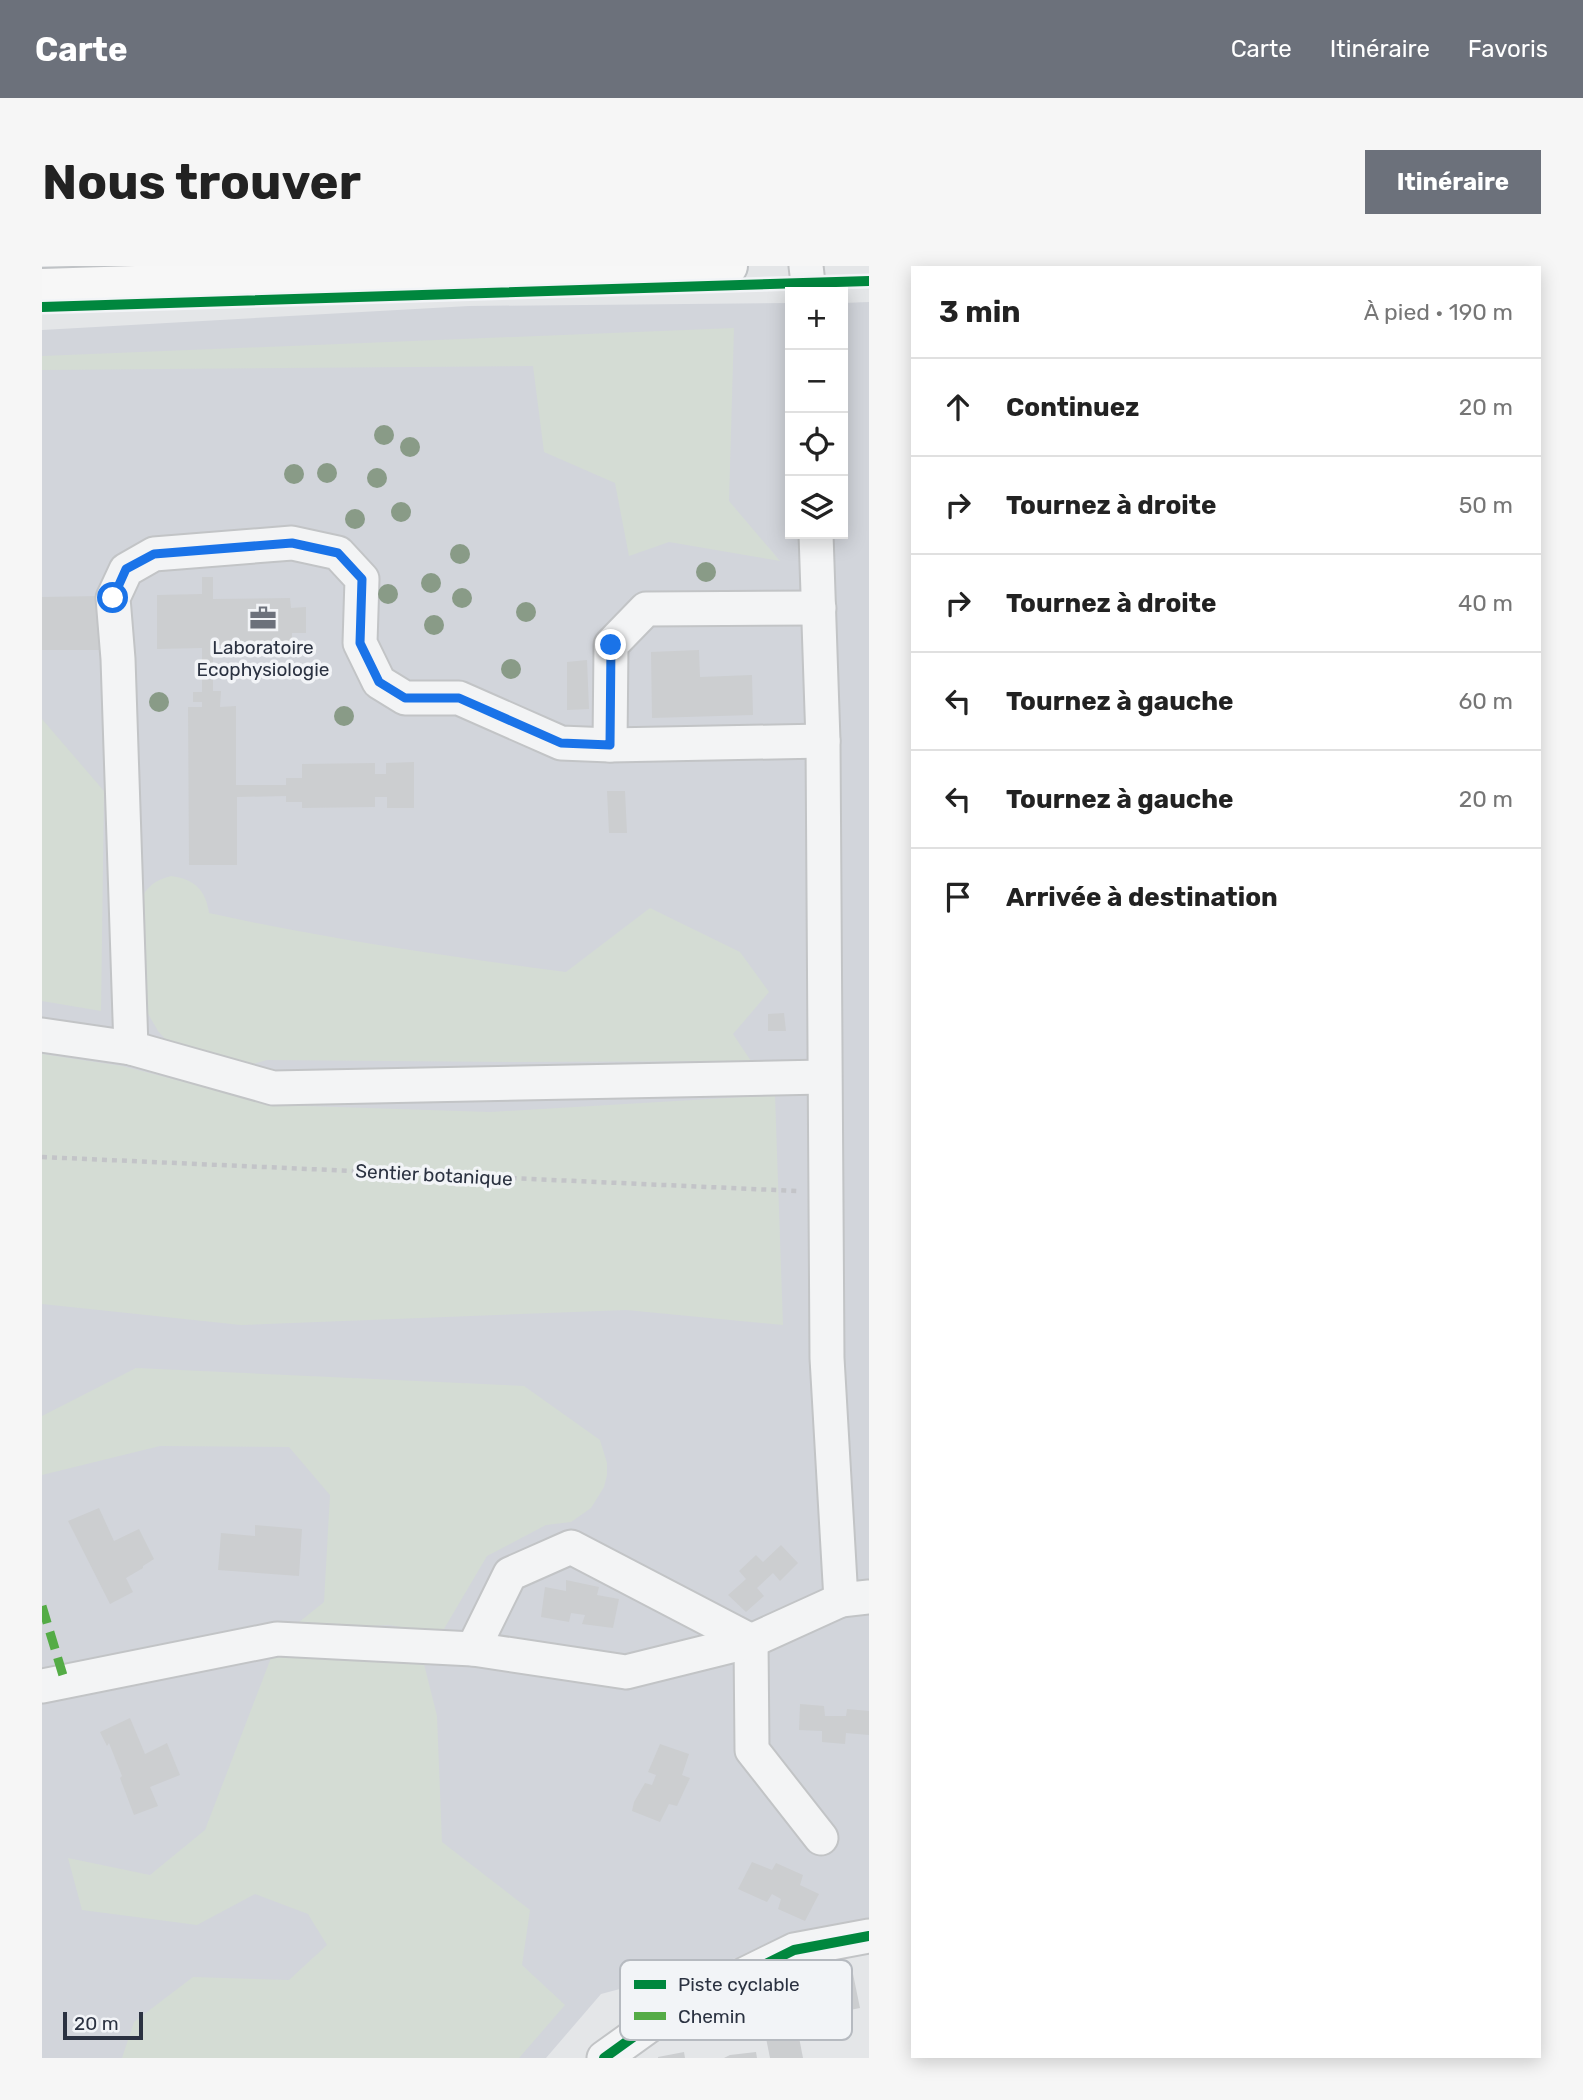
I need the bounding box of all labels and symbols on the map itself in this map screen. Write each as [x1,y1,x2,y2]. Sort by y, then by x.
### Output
route start [97,582,128,613]
office icon: Laboratoire Ecophysiologie [248,603,278,633]
route end [595,629,626,660]
place label: Laboratoire Ecophysiologie [197,636,329,681]
street label: Sentier botanique [355,1159,513,1191]
legend [620,1960,852,2040]
text: Piste cyclable [678,1973,800,1996]
text: Chemin [678,2005,746,2028]
scale bar [63,2009,144,2041]

